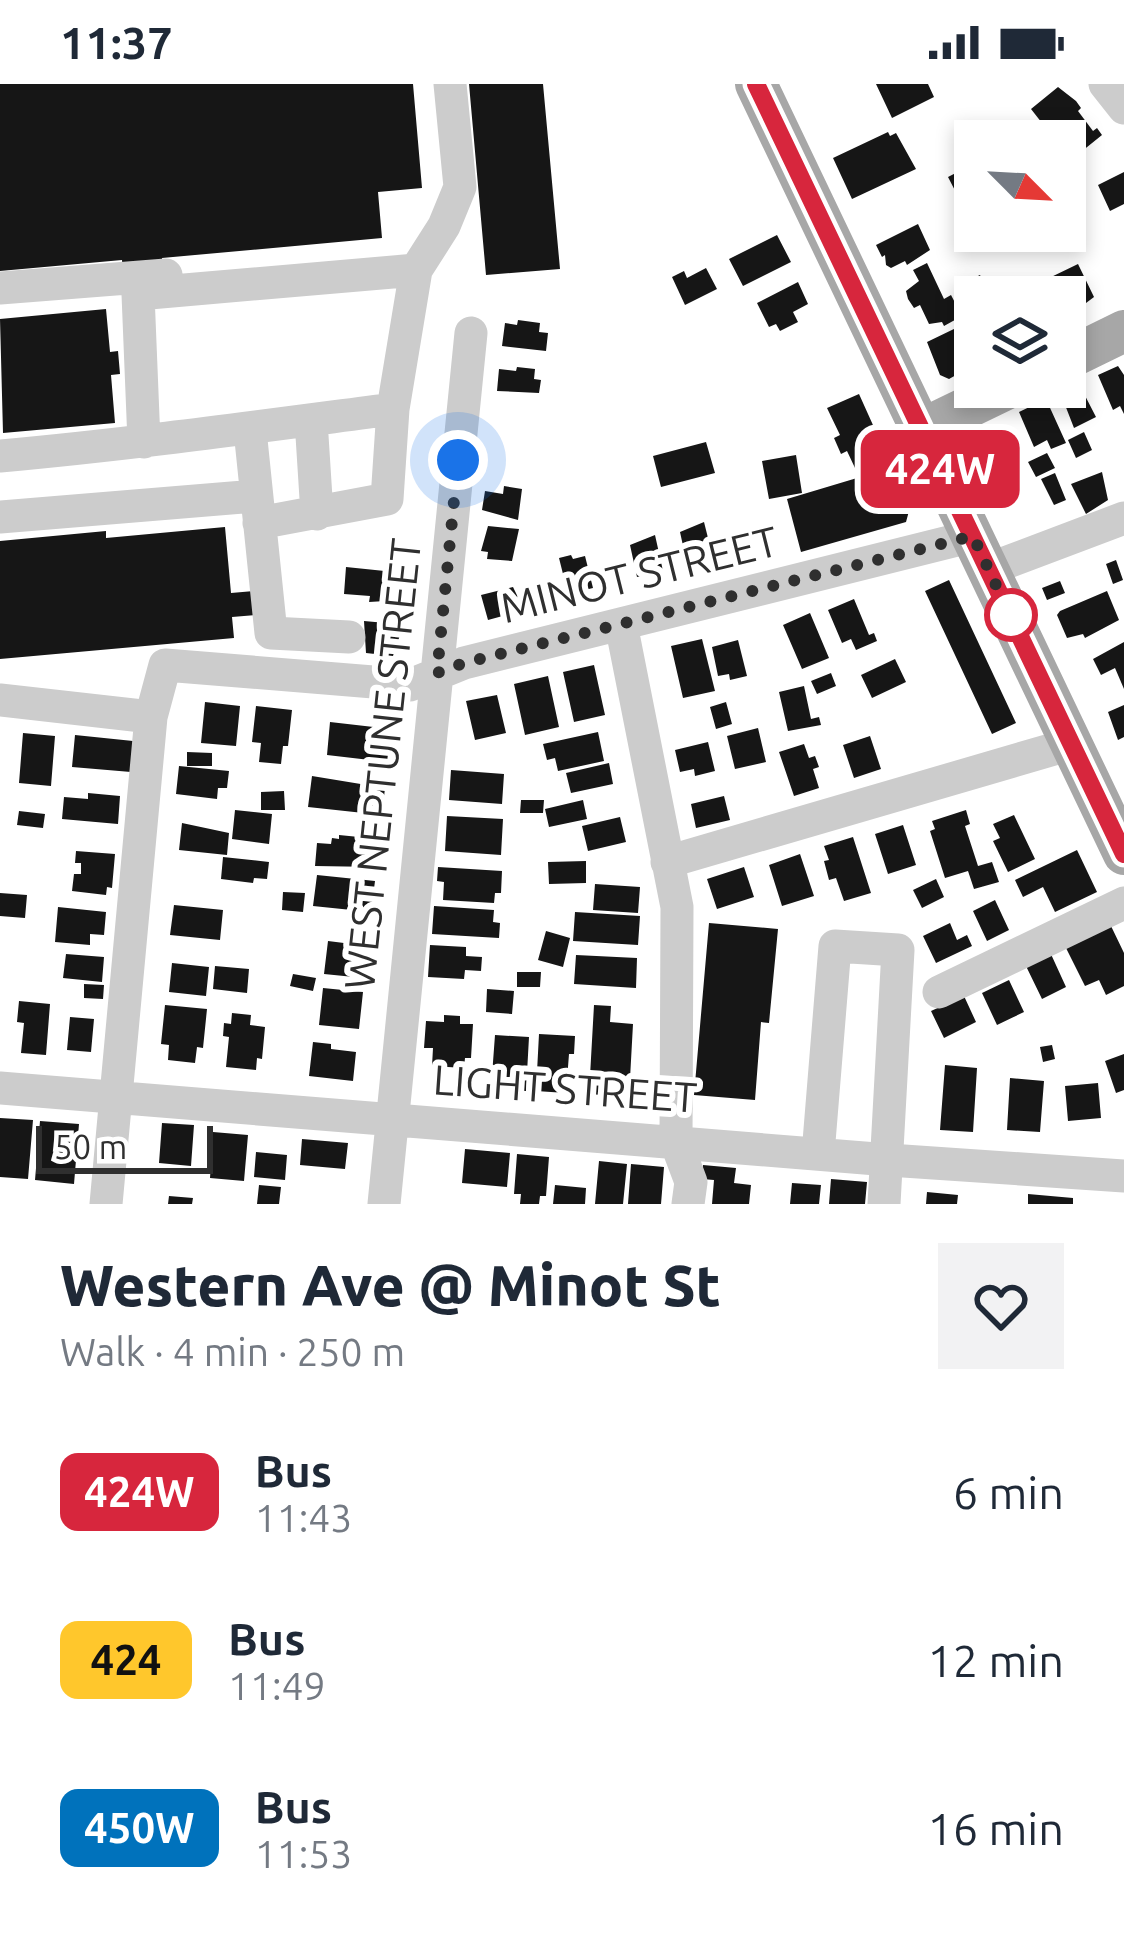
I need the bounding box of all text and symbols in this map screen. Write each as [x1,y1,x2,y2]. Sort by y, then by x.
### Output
text: 11:37 [60,17,173,68]
north arrow [954,120,1086,252]
map controls [954,120,1086,408]
button: layers [954,276,1086,408]
your location [428,430,488,490]
line badge: 424W [856,430,1024,508]
text: 424W [885,445,995,492]
street label: MINOT STREET [496,517,782,631]
street label: WEST NEPTUNE STREET [335,536,429,992]
unlabelled marker [986,590,1036,640]
street label: LIGHT STREET [432,1055,698,1121]
scale bar [36,1120,213,1173]
text: 50 m [54,1128,127,1165]
button: heart [938,1243,1064,1369]
text: Western Ave @ Minot St [60,1253,721,1317]
text: Walk · 4 min · 250 m [60,1330,405,1373]
text: Bus [255,1445,332,1496]
text: 6 min [953,1467,1064,1518]
text: 424W [84,1468,195,1515]
text: 11:43 [255,1496,352,1539]
text: Bus [228,1613,305,1664]
text: 12 min [927,1635,1064,1686]
text: 424 [90,1636,162,1683]
text: 11:49 [228,1664,326,1707]
text: Bus [255,1781,332,1832]
text: 16 min [927,1803,1064,1854]
text: 450W [84,1804,195,1851]
text: 11:53 [255,1832,352,1875]

